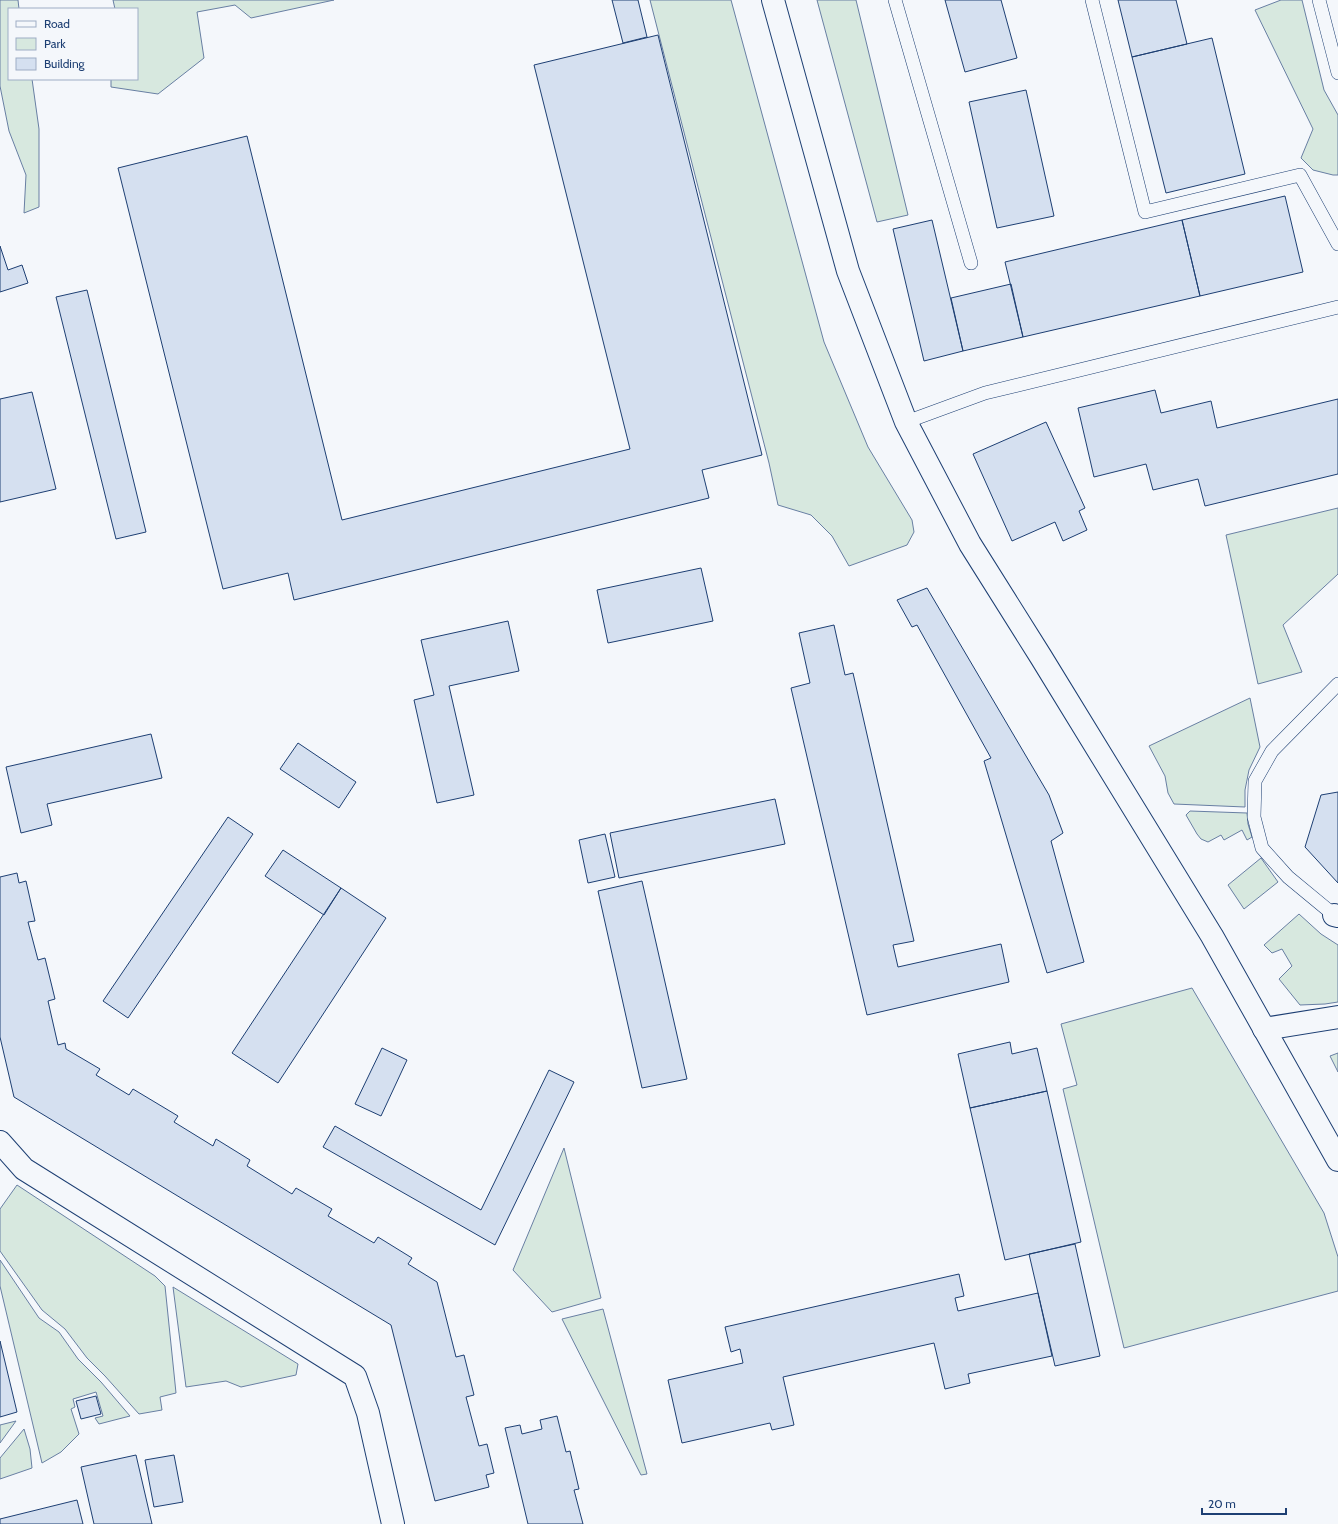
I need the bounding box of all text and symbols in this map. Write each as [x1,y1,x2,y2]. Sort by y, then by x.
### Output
legend [8,8,138,80]
text: Road [44,16,70,31]
text: Park [44,36,66,51]
text: Building [44,56,86,71]
scale bar [1202,1490,1286,1516]
text: 20 m [1208,1496,1236,1511]

